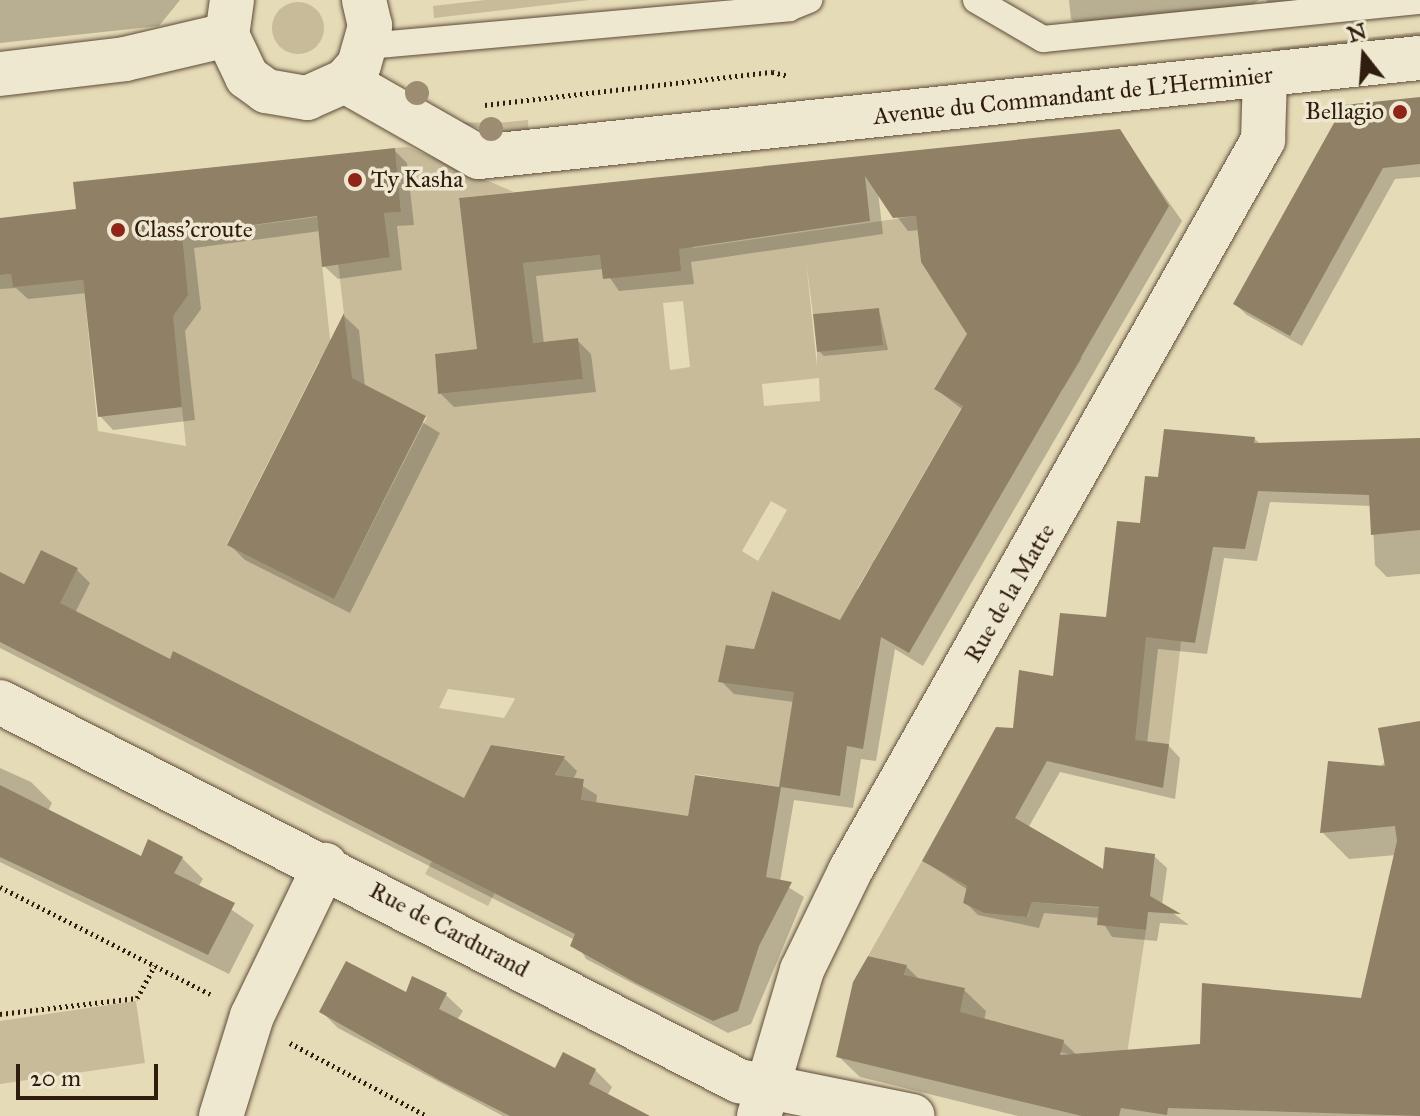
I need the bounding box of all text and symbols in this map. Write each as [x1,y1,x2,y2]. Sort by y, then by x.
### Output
north arrow [1324,16,1404,96]
text: N [1344,17,1370,48]
street label: Avenue du Commandant de L'Herminier [872,61,1274,131]
place label: Bellagio [1305,98,1384,126]
marker: Bellagio [1391,103,1409,121]
place label: Ty Kasha [371,166,463,194]
marker: Ty Kasha [346,171,364,189]
place label: Class'croute [134,216,253,244]
marker: Class'croute [109,221,127,239]
street label: Rue de la Matte [959,518,1061,668]
street label: Rue de Cardurand [364,876,534,984]
scale bar [20,1048,162,1098]
text: 20 m [30,1063,81,1093]

